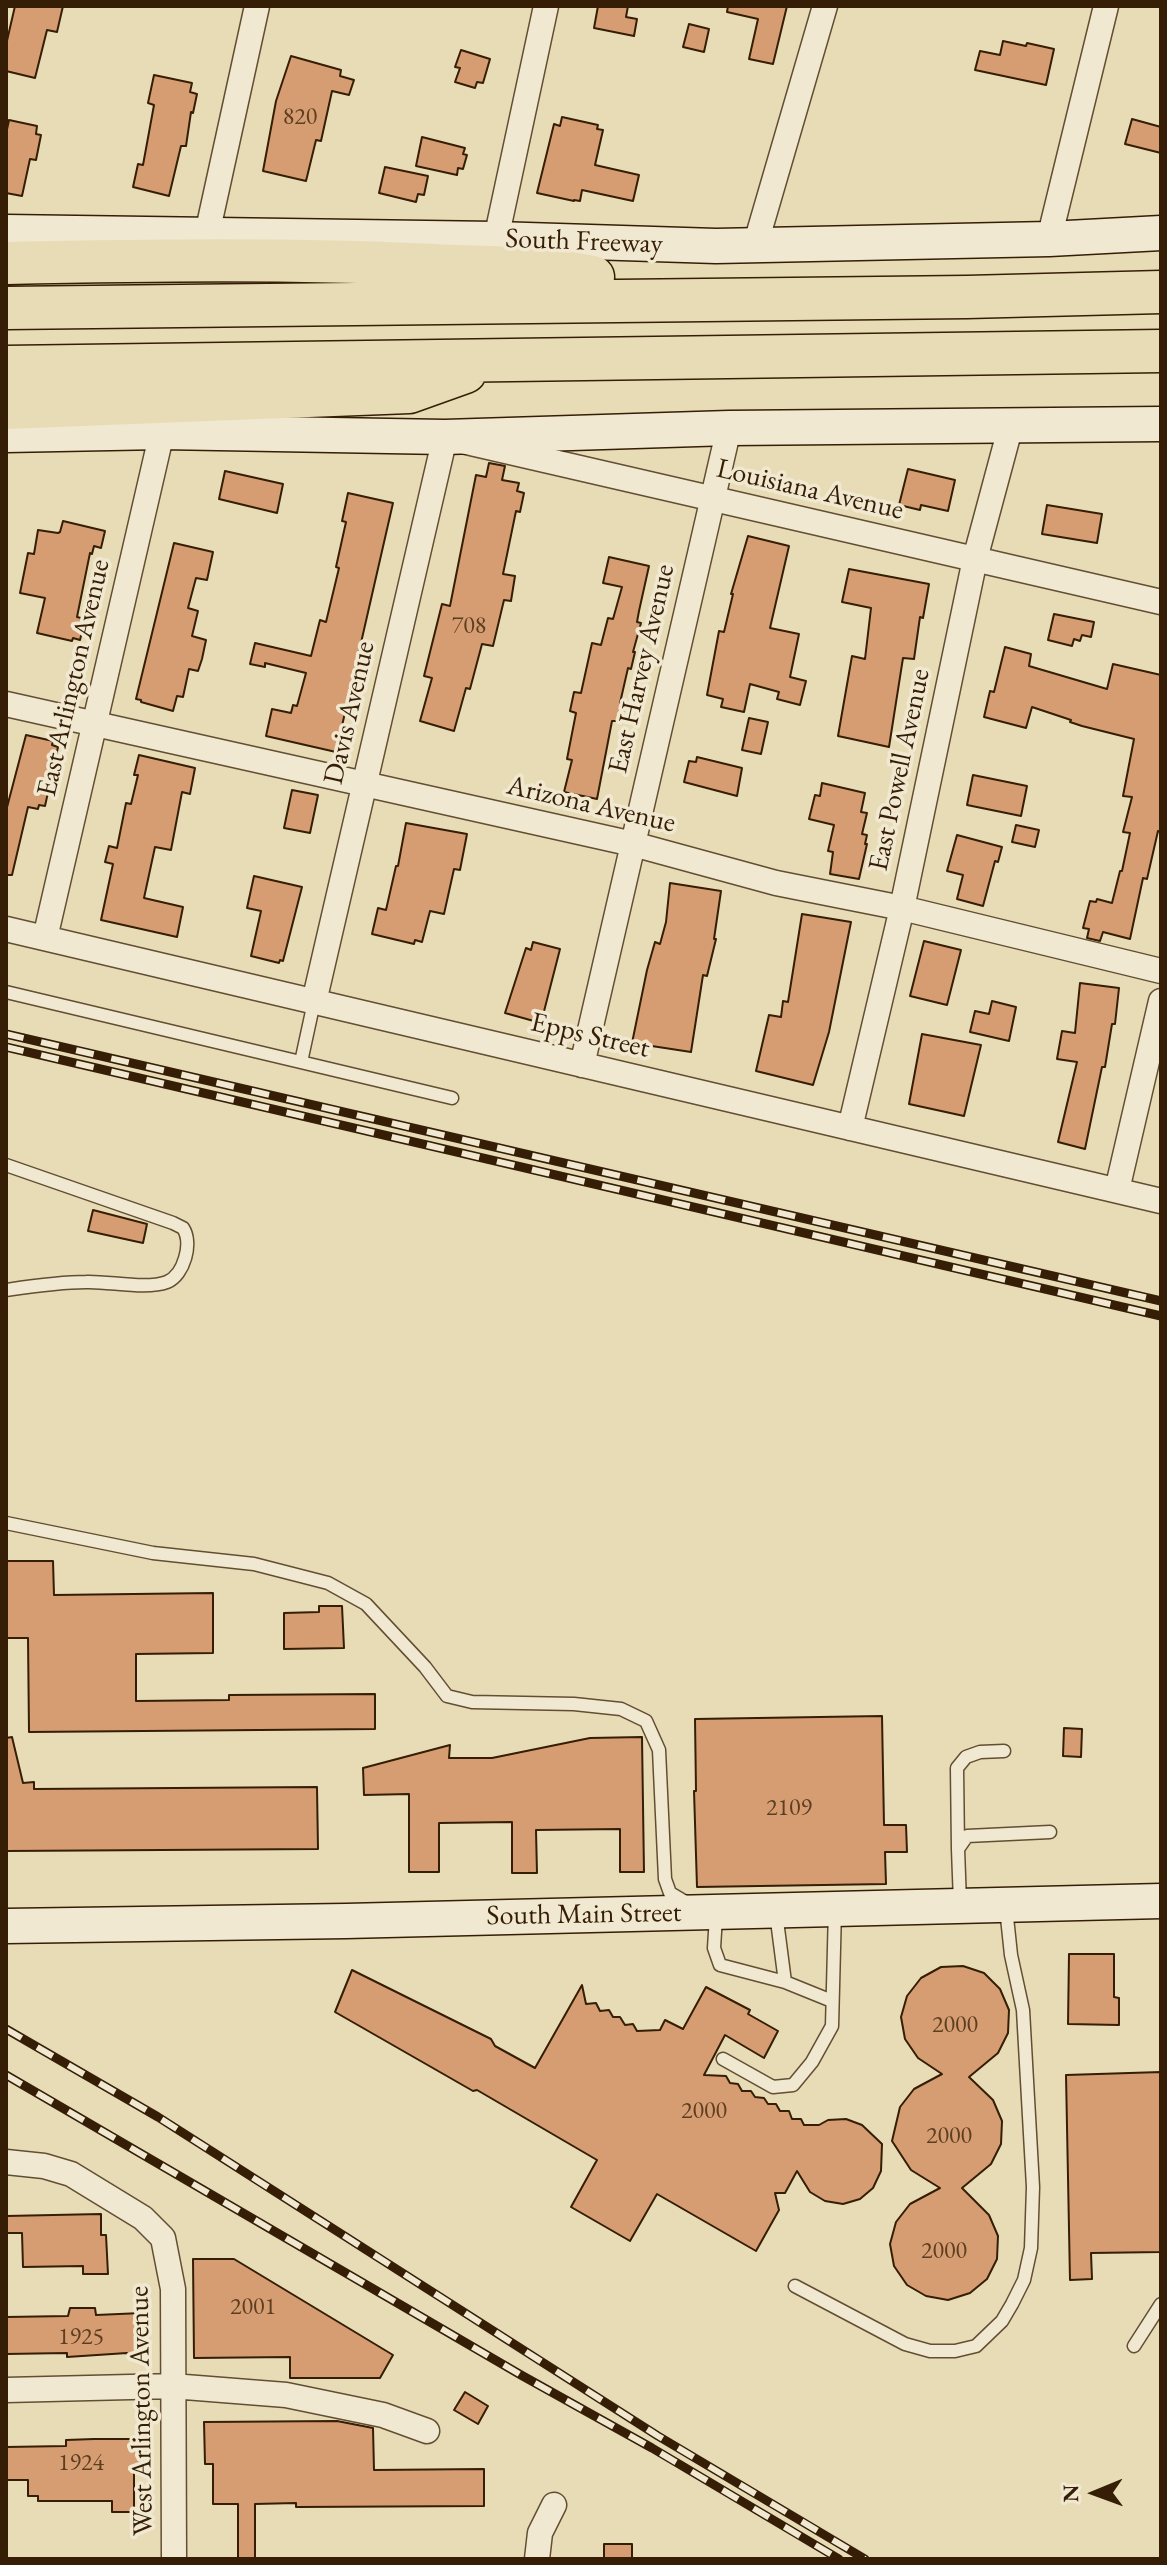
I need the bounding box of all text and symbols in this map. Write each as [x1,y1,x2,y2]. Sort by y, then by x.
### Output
house number: 820 [283,103,317,131]
street label: South Freeway [505,222,663,262]
street label: Louisiana Avenue [713,452,907,528]
street label: East Arlington Avenue [30,556,118,800]
street label: East Harvey Avenue [602,561,682,777]
house number: 708 [452,612,486,640]
street label: Davis Avenue [317,638,383,788]
street label: East Powell Avenue [862,666,938,874]
street label: Arizona Avenue [503,769,679,841]
street label: Epps Street [527,1006,653,1066]
house number: 2109 [766,1794,812,1822]
street label: South Main Street [486,1897,682,1933]
house number: 2000 [932,2011,978,2039]
house number: 2000 [681,2097,727,2125]
house number: 2000 [926,2122,972,2150]
house number: 2000 [921,2237,967,2265]
street label: West Arlington Avenue [123,2286,161,2536]
house number: 2001 [230,2293,276,2321]
house number: 1925 [58,2323,104,2351]
house number: 1924 [58,2449,104,2477]
north arrow [1055,2453,1135,2533]
text: N [1056,2484,1085,2503]

